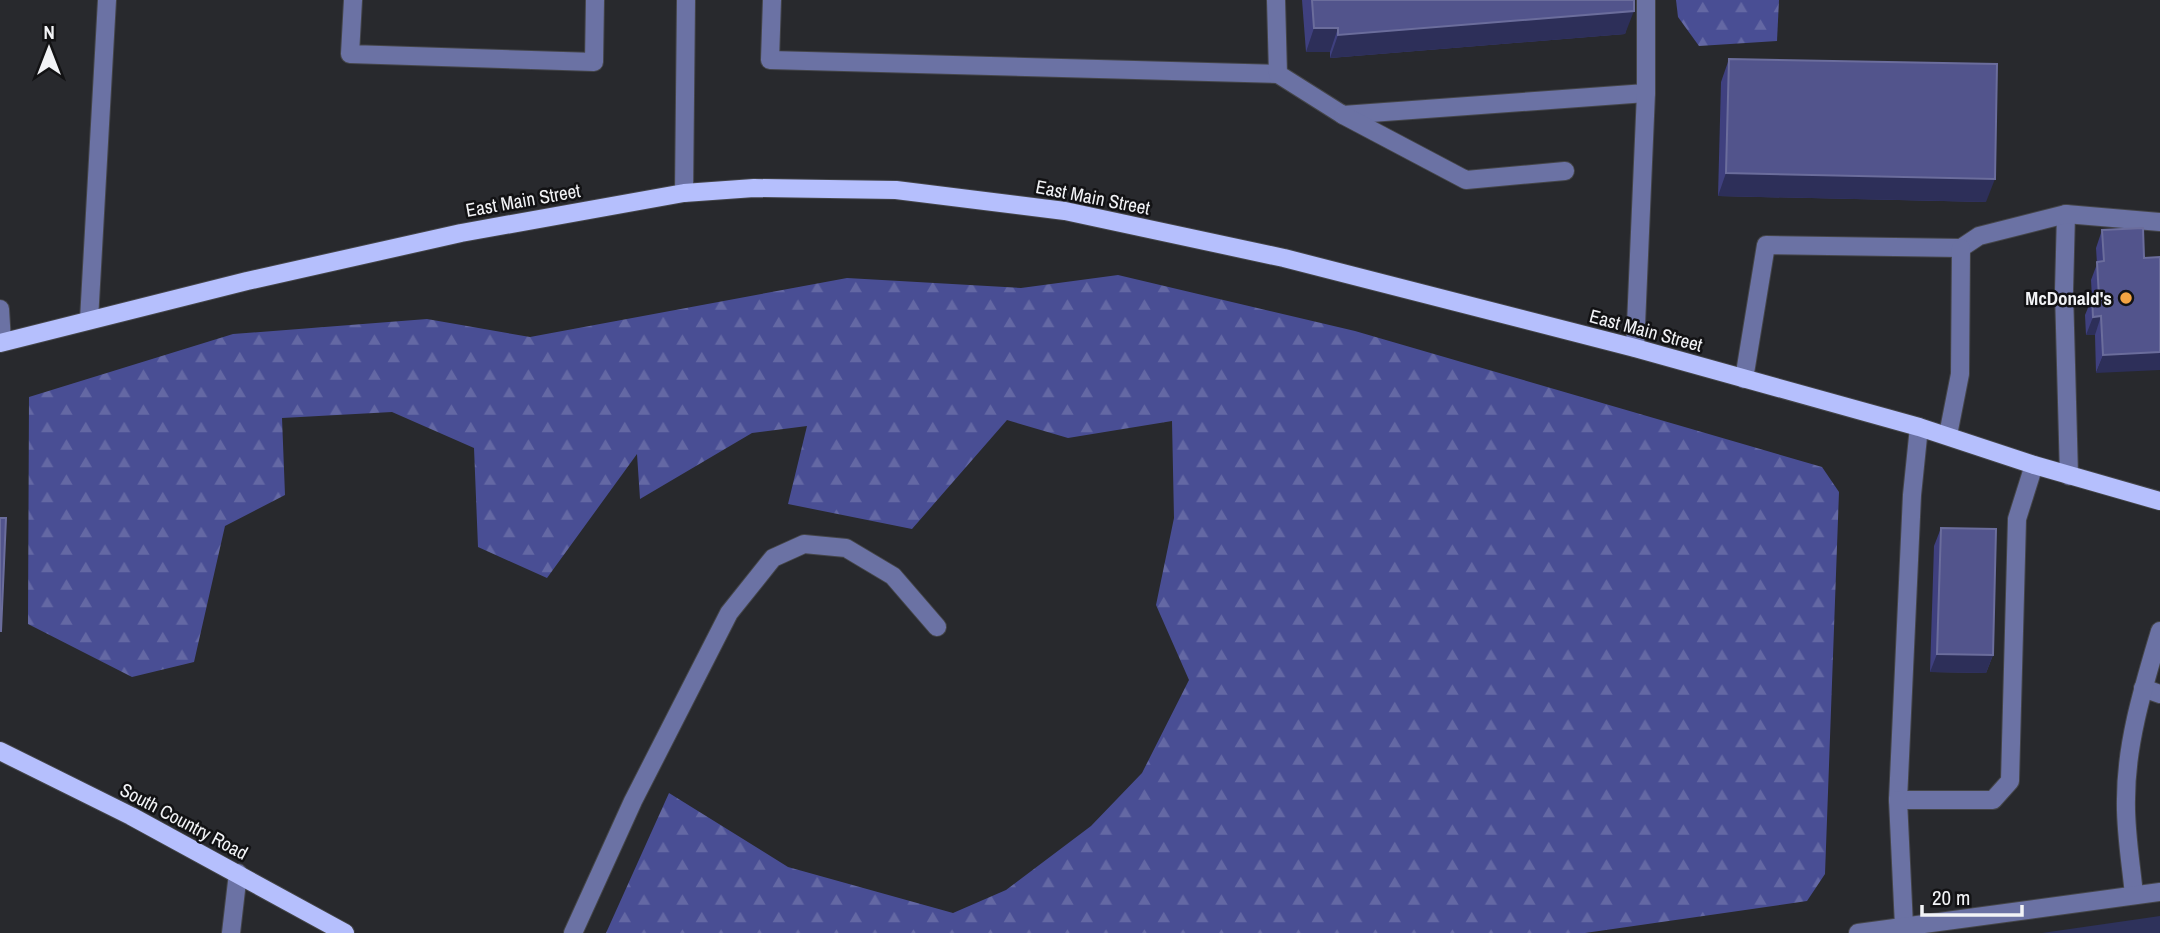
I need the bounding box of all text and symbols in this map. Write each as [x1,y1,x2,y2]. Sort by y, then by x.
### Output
north arrow [14,14,84,84]
text: N [43,19,55,45]
street label: East Main Street [1034,173,1153,221]
street label: East Main Street [464,177,583,223]
place label: McDonald's [2025,285,2112,311]
marker: McDonald's [2118,290,2134,306]
street label: East Main Street [1587,302,1706,358]
street label: South Country Road [116,776,252,866]
scale bar [1922,874,2022,918]
text: 20 m [1932,883,1970,912]

